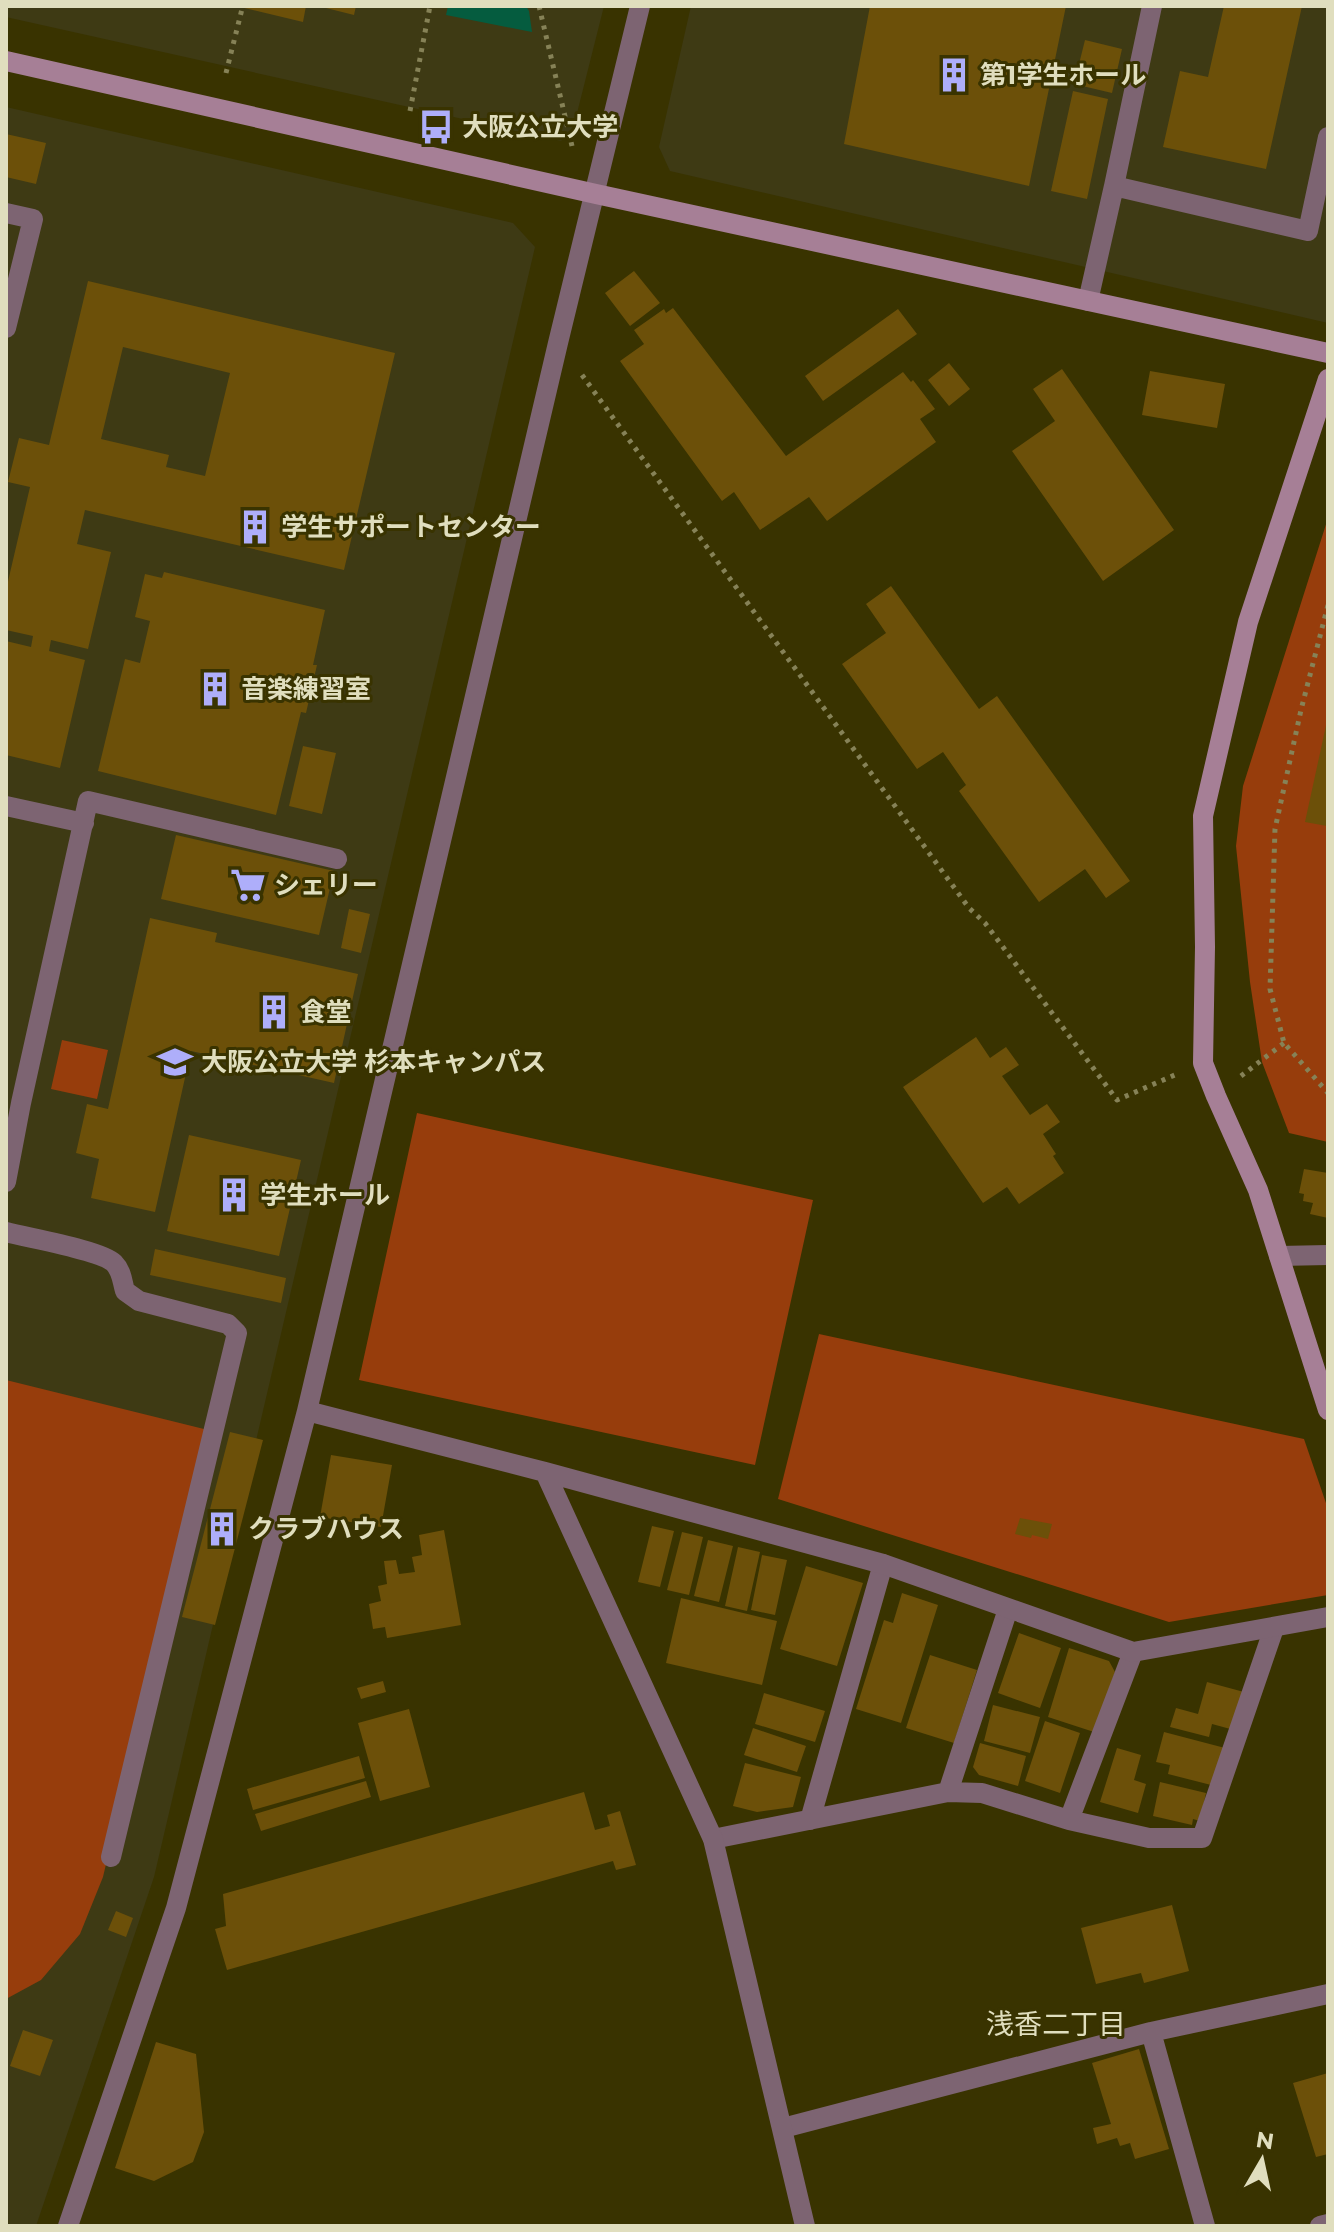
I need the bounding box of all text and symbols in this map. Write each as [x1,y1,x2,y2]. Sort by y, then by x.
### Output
building icon: 第1学生ホール [935,56,973,94]
place label: 第1学生ホール [980,59,1146,91]
bus stop icon: 大阪公立大学 [417,108,455,146]
place label: 大阪公立大学 [462,111,618,143]
building icon: 学生サポートセンター [236,508,274,546]
place label: 学生サポートセンター [281,511,541,543]
building icon: 音楽練習室 [196,670,234,708]
place label: 音楽練習室 [241,673,371,705]
supermarket icon: シェリー [229,866,267,904]
place label: シェリー [274,869,378,901]
building icon: 食堂 [255,993,293,1031]
place label: 食堂 [300,996,352,1028]
school or university icon: 大阪公立大学 杉本キャンパス [156,1043,194,1081]
place label: 大阪公立大学 杉本キャンパス [201,1046,546,1078]
building icon: 学生ホール [215,1176,253,1214]
place label: 学生ホール [260,1179,390,1211]
building icon: クラブハウス [203,1510,241,1548]
place label: クラブハウス [248,1513,404,1545]
district label: 浅香二丁目 [986,2007,1126,2041]
north arrow [1222,2120,1302,2200]
text: N [1254,2126,1276,2155]

